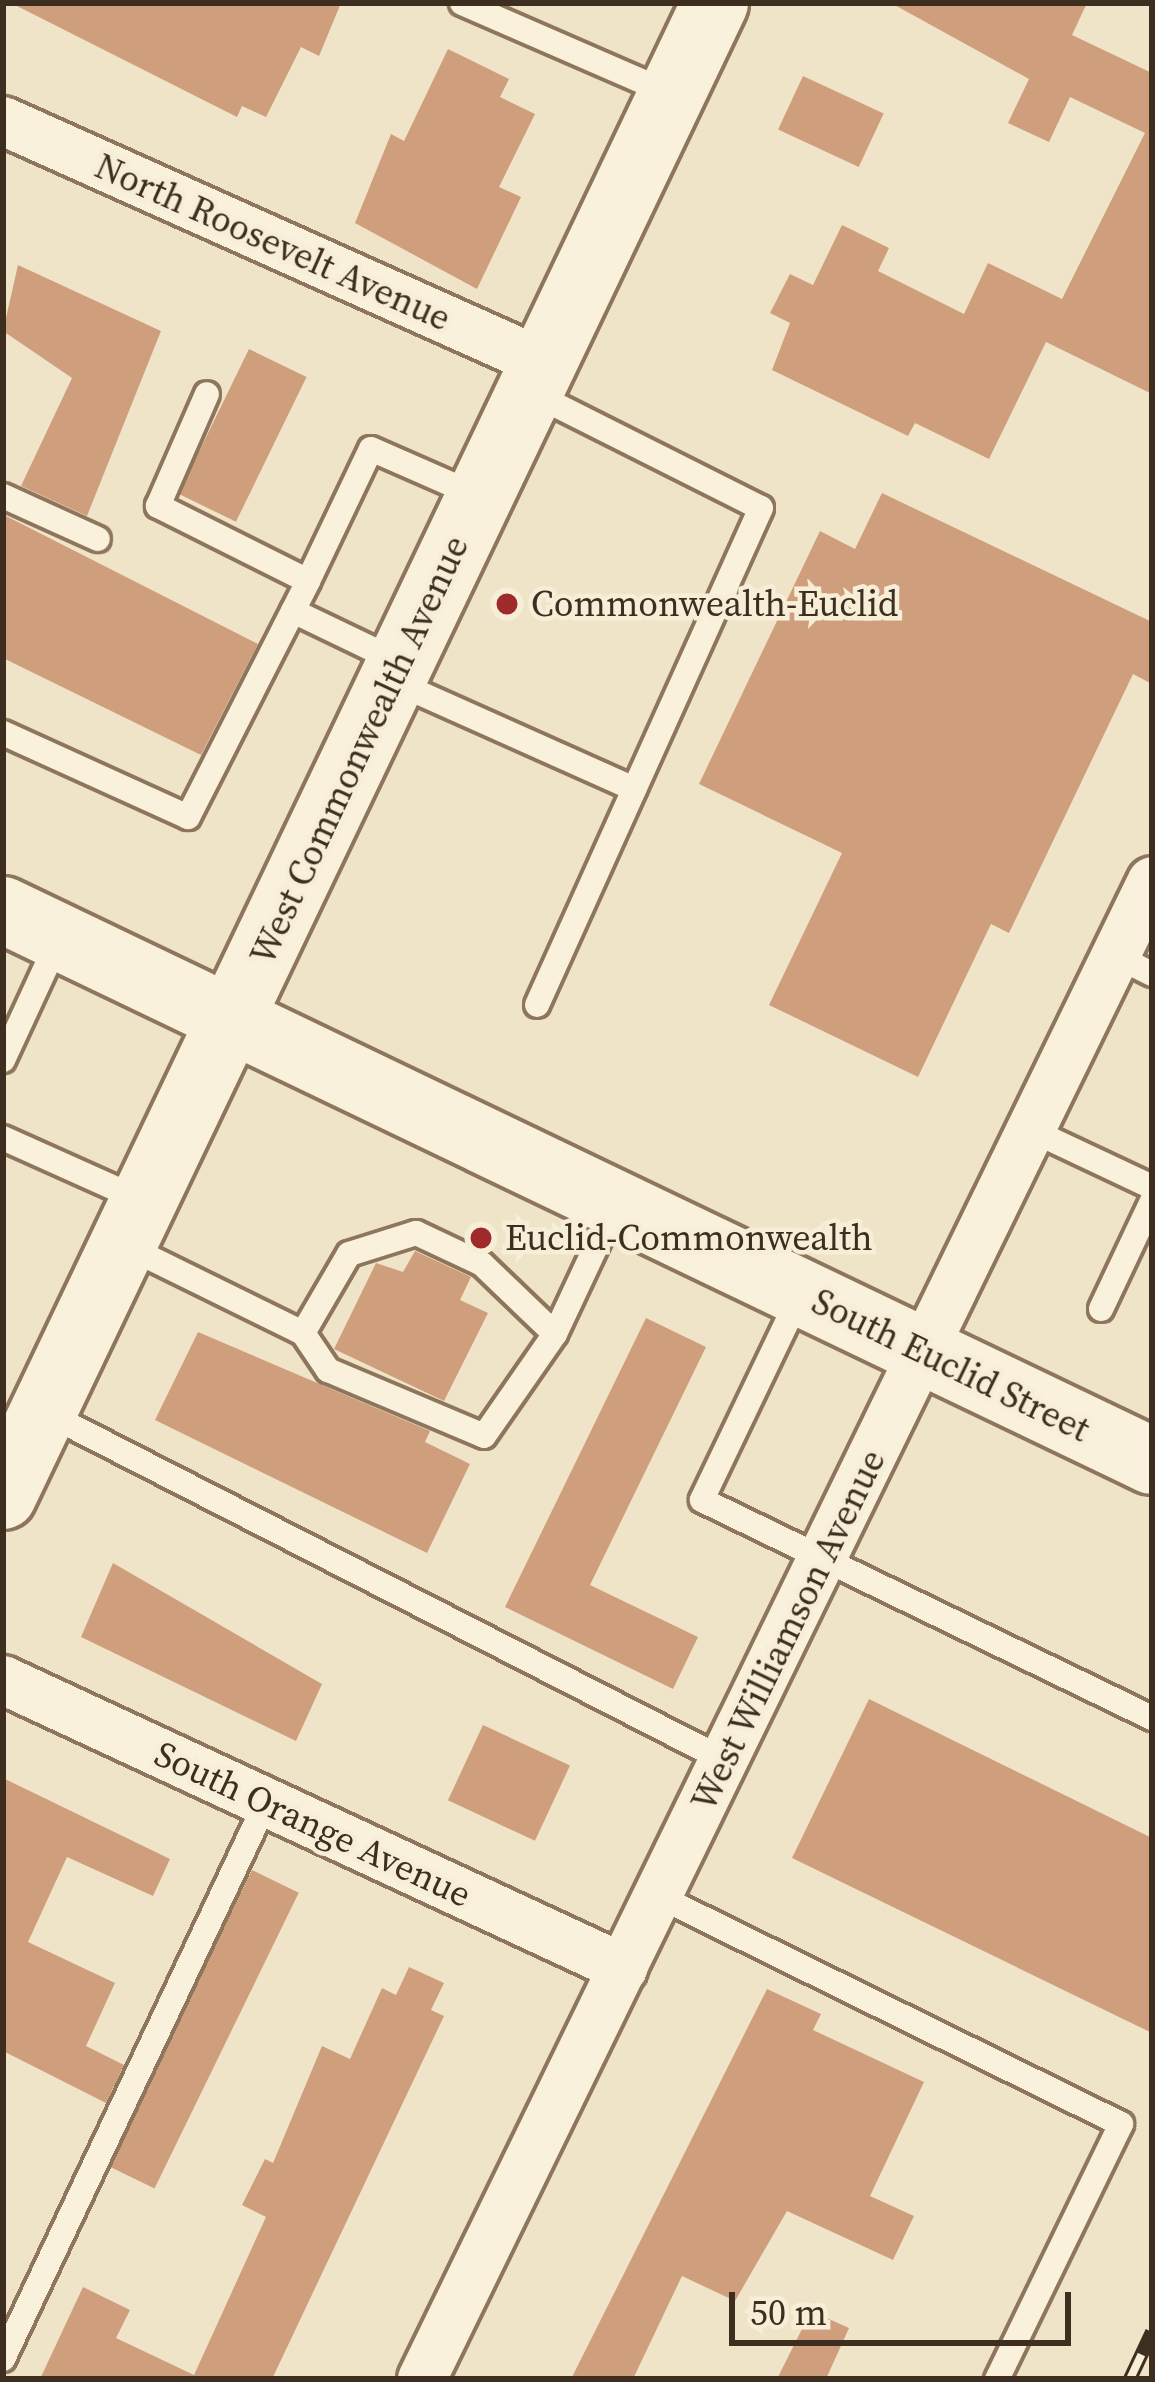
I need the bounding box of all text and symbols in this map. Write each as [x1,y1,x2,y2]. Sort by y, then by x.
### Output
street label: North Roosevelt Avenue [89,144,457,340]
street label: West Commonwealth Avenue [241,529,477,971]
place label: Commonwealth-Euclid [531,582,898,626]
marker: Commonwealth-Euclid [494,591,520,617]
place label: Euclid-Commonwealth [505,1216,873,1260]
marker: Euclid-Commonwealth [468,1225,494,1251]
street label: South Euclid Street [805,1279,1097,1451]
street label: West Williamson Avenue [682,1442,894,1818]
street label: South Orange Avenue [148,1732,478,1916]
scale bar [735,2268,1077,2342]
text: 50 m [750,2288,827,2337]

